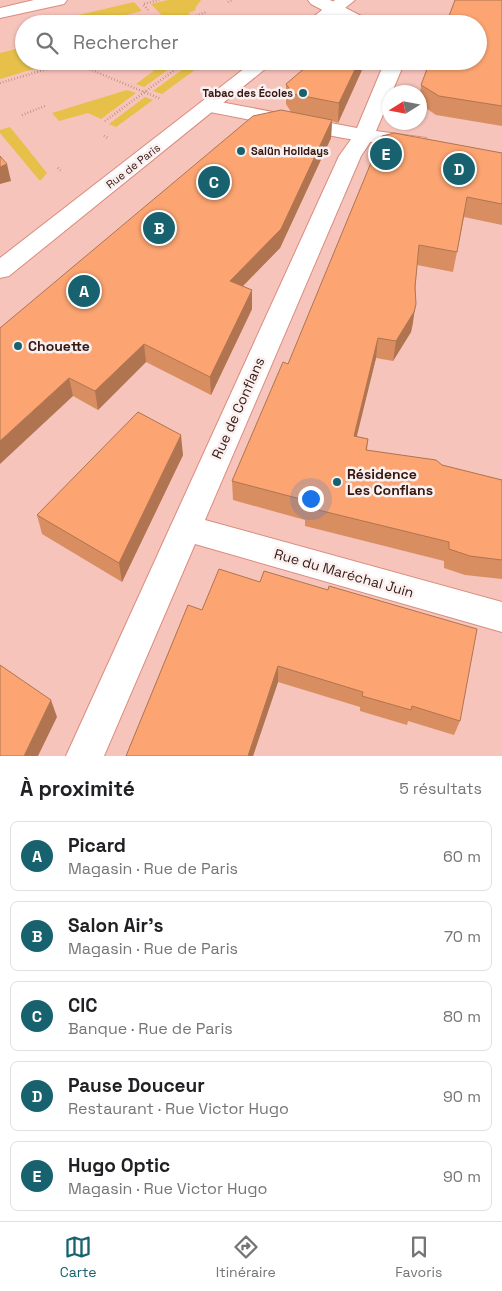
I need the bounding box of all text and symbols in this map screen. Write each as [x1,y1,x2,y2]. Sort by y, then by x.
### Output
search box [15,15,487,70]
icon: search [33,29,61,57]
text: Rechercher [73,30,179,55]
north arrow [382,85,427,130]
place label: Tabac des Écoles [202,86,293,100]
marker: Tabac des Écoles [297,87,309,99]
pin: E [370,135,402,173]
street label: Rue de Paris [103,140,163,191]
place label: Salün Holidays [251,144,329,158]
marker: Salün Holidays [235,145,247,157]
pin: D [443,150,475,188]
pin: C [198,163,230,201]
pin: B [143,209,175,247]
pin: A [68,272,100,310]
place label: Chouette [28,337,90,355]
marker: Chouette [12,340,24,352]
street label: Rue de Conflans [208,354,268,462]
place label: Résidence Les Conflans [347,465,433,499]
marker: Résidence Les Conflans [331,476,343,488]
your location [298,486,324,512]
street label: Rue du Maréchal Juin [272,544,416,602]
text: À proximité [20,775,135,802]
text: 5 résultats [399,778,482,799]
text: Picard [68,833,126,858]
text: A [32,846,42,867]
text: 60 m [443,846,481,867]
text: Magasin · Rue de Paris [68,858,238,879]
text: Salon Air's [68,913,163,938]
text: B [32,926,42,947]
text: 70 m [444,926,481,947]
text: Magasin · Rue de Paris [68,938,238,959]
text: CIC [68,993,98,1018]
text: C [32,1006,42,1027]
text: 80 m [443,1006,481,1027]
text: Banque · Rue de Paris [68,1018,233,1039]
text: Pause Douceur [68,1073,205,1098]
text: D [32,1086,42,1107]
text: 90 m [443,1086,481,1107]
text: Restaurant · Rue Victor Hugo [68,1098,289,1119]
text: Hugo Optic [68,1153,170,1178]
text: E [33,1166,41,1187]
text: 90 m [443,1166,481,1187]
text: Magasin · Rue Victor Hugo [68,1178,268,1199]
tab: Carte [60,1233,96,1281]
tab: Itinéraire [216,1233,276,1281]
tab: Favoris [395,1233,442,1281]

